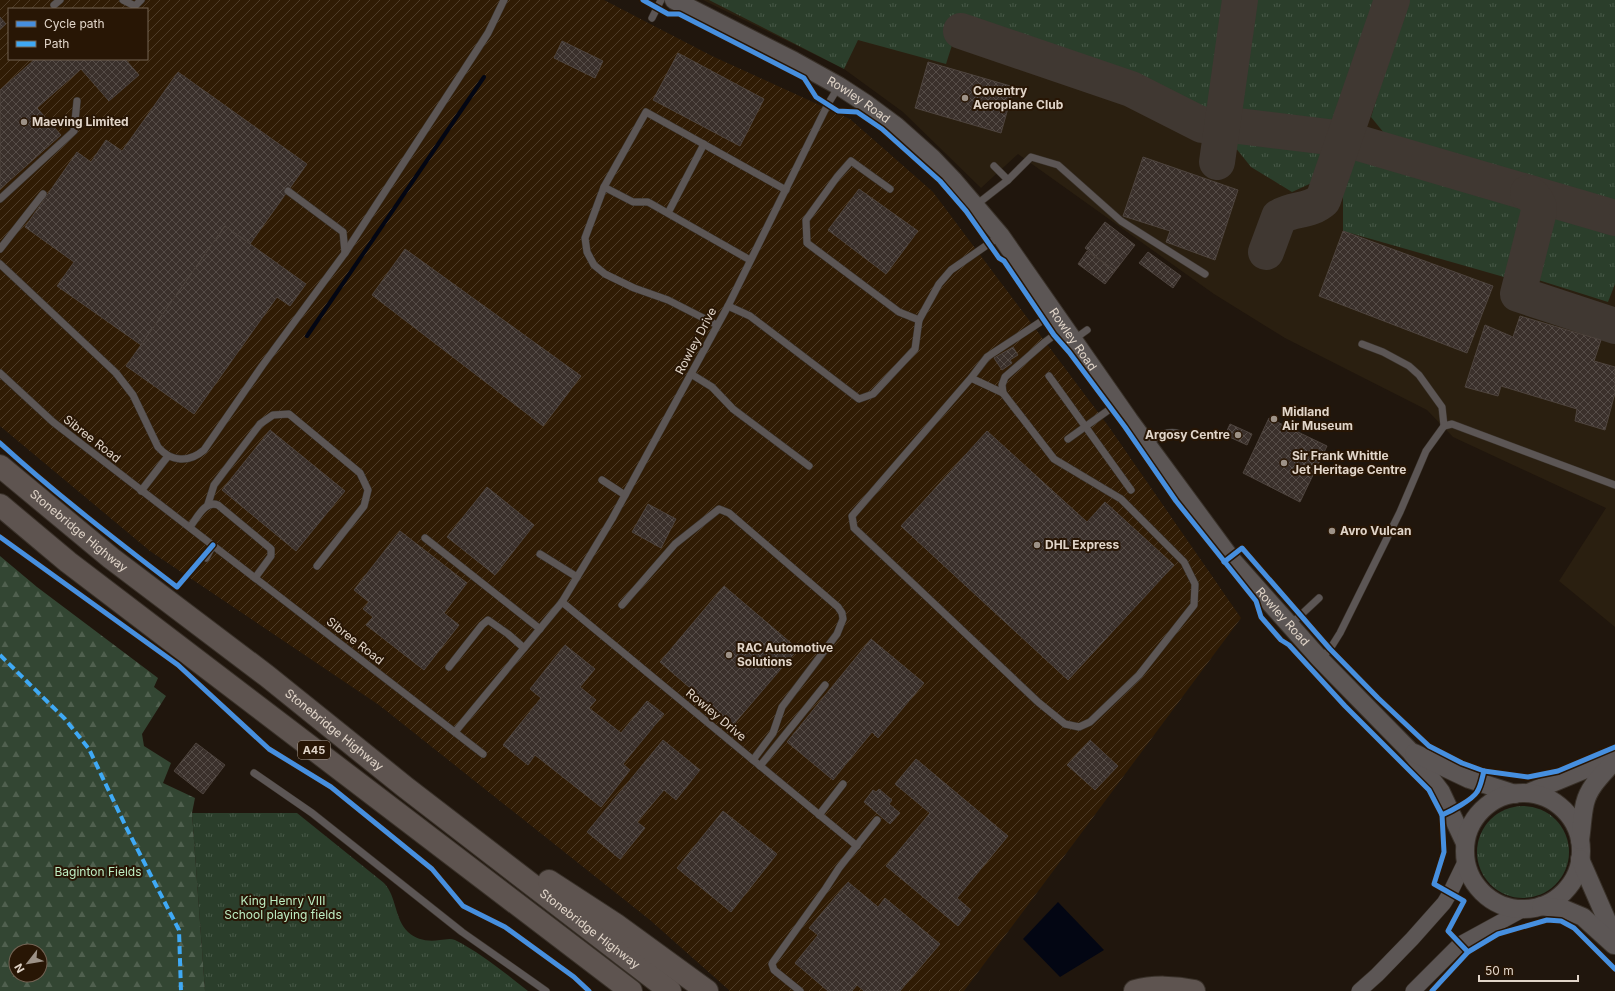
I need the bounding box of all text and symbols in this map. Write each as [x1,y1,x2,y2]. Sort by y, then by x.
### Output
legend [8,8,148,60]
text: Cycle path [44,16,105,31]
text: Path [44,36,69,51]
street label: Rowley Road [825,73,893,126]
place label: Coventry Aeroplane Club [973,83,1064,112]
marker: Coventry Aeroplane Club [960,93,970,103]
place label: Maeving Limited [32,114,129,129]
marker: Maeving Limited [19,117,29,127]
street label: Rowley Drive [672,305,720,377]
street label: Rowley Road [1046,305,1100,373]
place label: Midland Air Museum [1282,404,1353,433]
street label: Sibree Road [61,412,124,466]
marker: Midland Air Museum [1269,414,1279,424]
place label: Argosy Centre [1145,427,1230,442]
marker: Argosy Centre [1233,430,1243,440]
place label: Sir Frank Whittle Jet Heritage Centre [1292,448,1406,477]
marker: Sir Frank Whittle Jet Heritage Centre [1279,458,1289,468]
street label: Stonebridge Highway [27,486,131,575]
place label: Avro Vulcan [1340,523,1411,538]
marker: Avro Vulcan [1327,526,1337,536]
place label: DHL Express [1045,537,1120,552]
marker: DHL Express [1032,540,1042,550]
street label: Rowley Road [1253,584,1313,649]
street label: Sibree Road [324,614,387,668]
place label: RAC Automotive Solutions [737,640,833,669]
marker: RAC Automotive Solutions [724,650,734,660]
street label: Stonebridge Highway [282,685,387,774]
street label: Rowley Drive [683,685,749,744]
road number: A45 [298,741,330,759]
park label: Baginton Fields [55,864,142,879]
street label: Stonebridge Highway [537,886,643,972]
park label: King Henry VIII School playing fields [224,893,342,922]
north arrow [8,943,48,983]
scale bar [1479,957,1578,983]
text: N [11,961,28,975]
text: 50 m [1485,963,1514,978]

